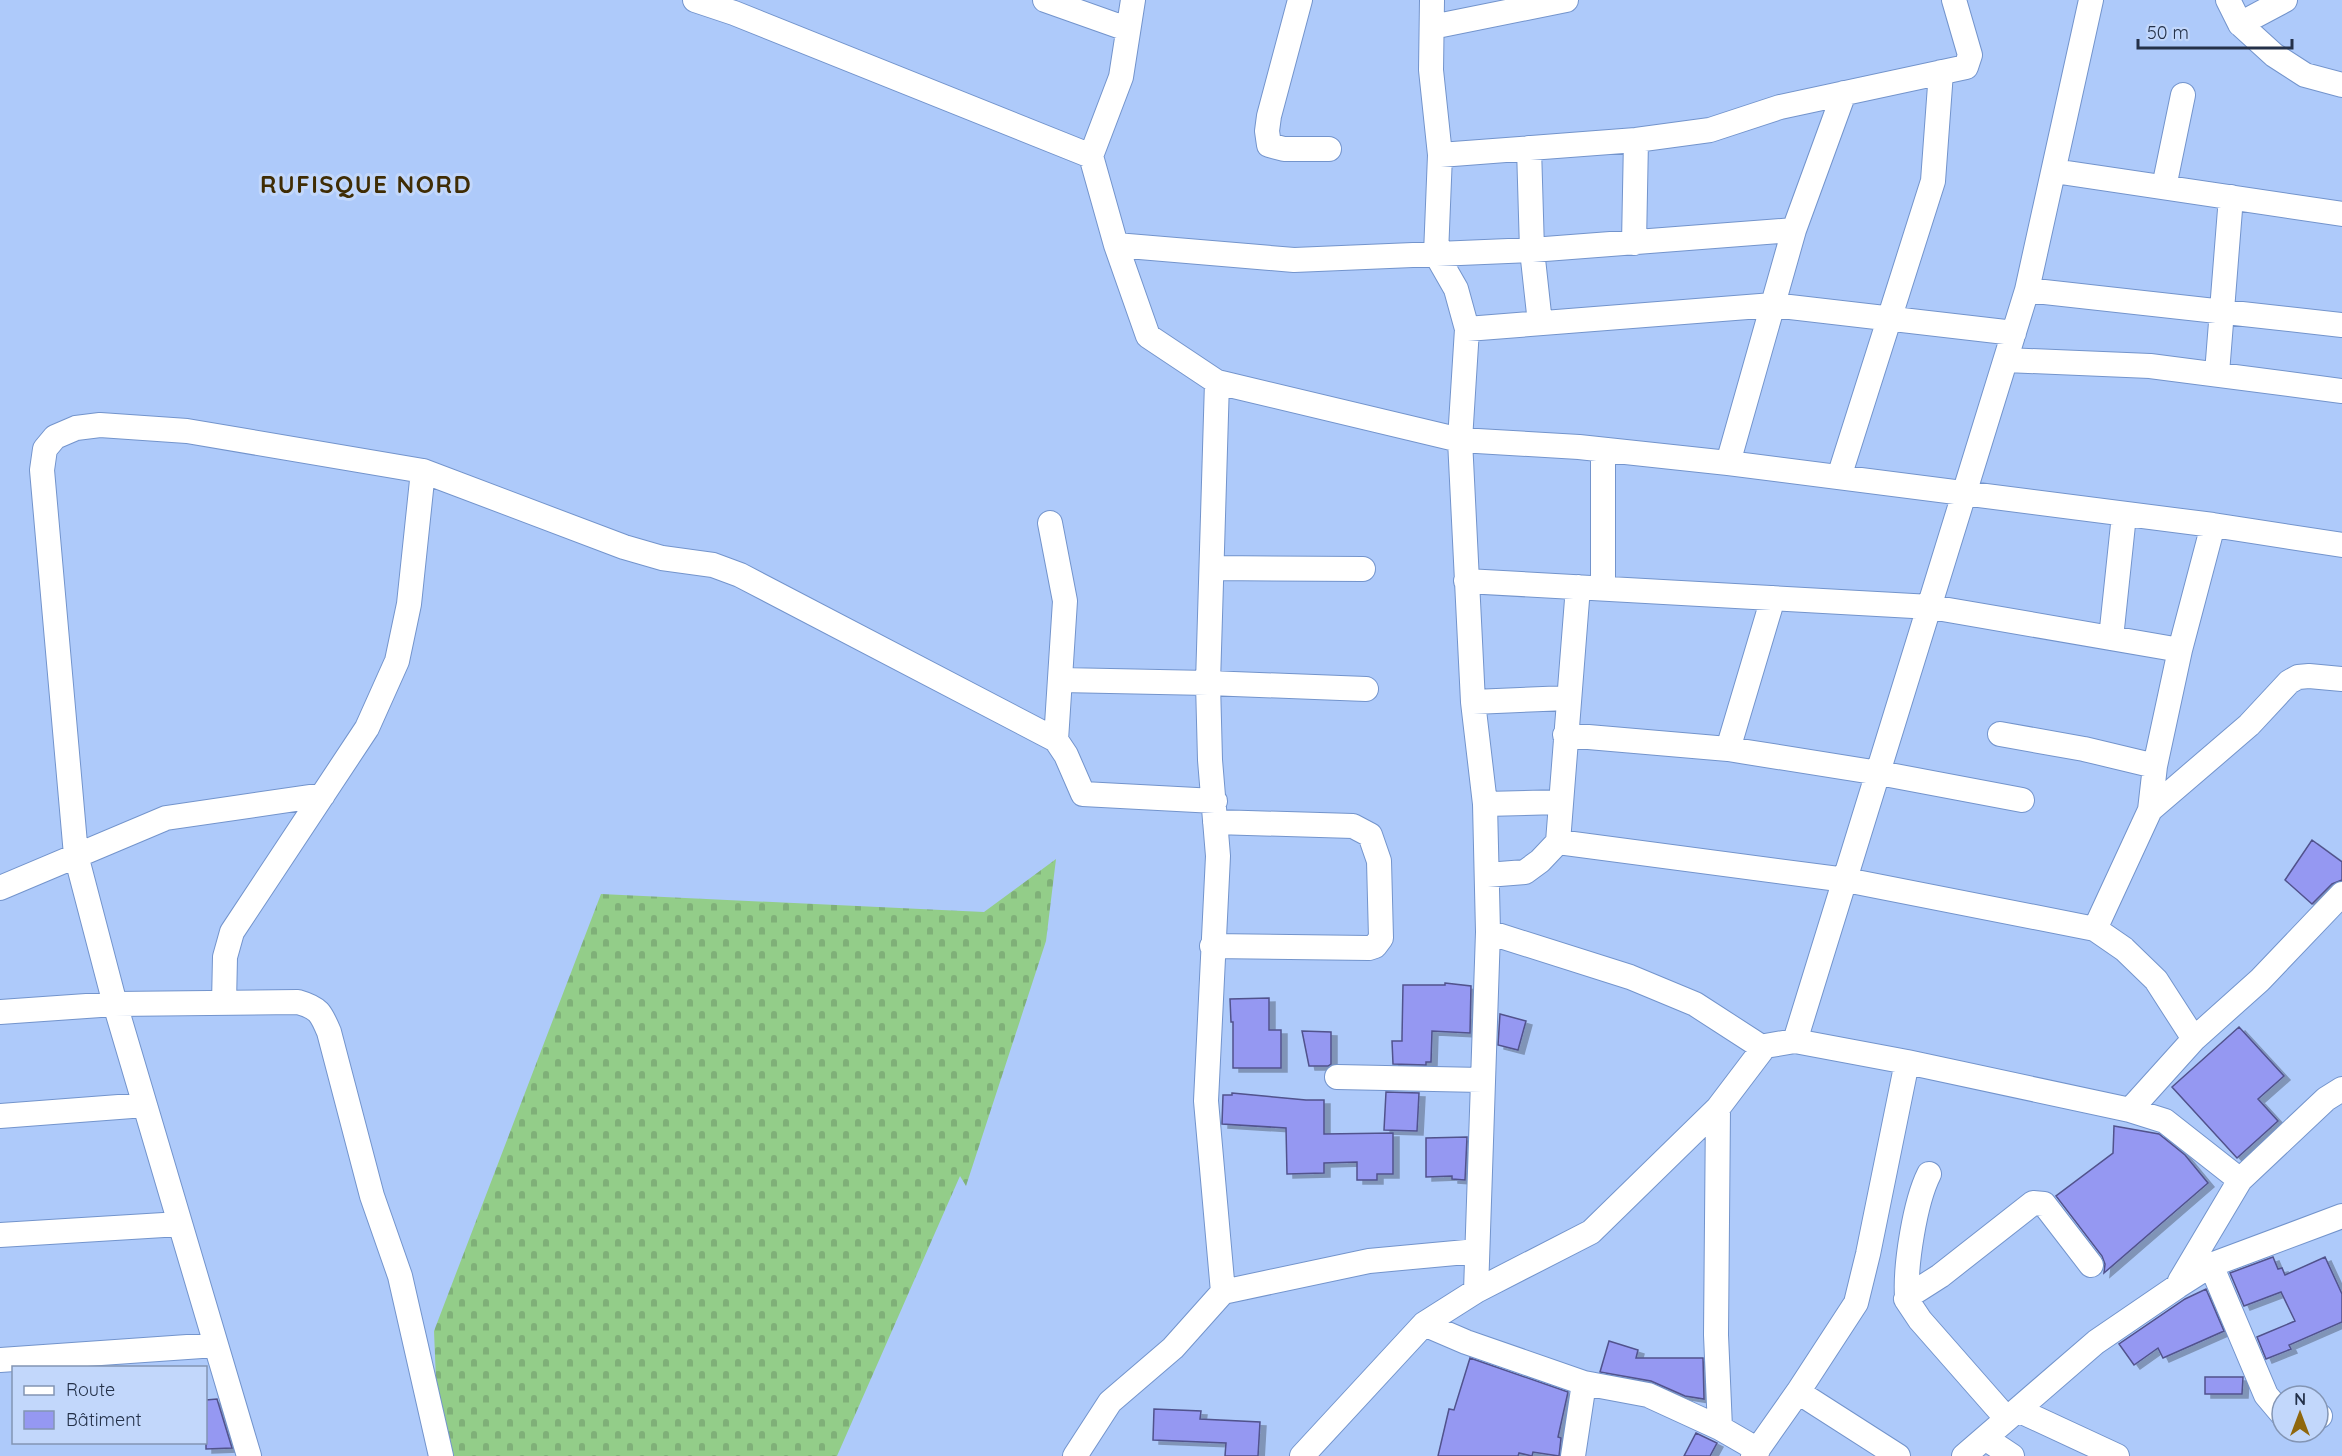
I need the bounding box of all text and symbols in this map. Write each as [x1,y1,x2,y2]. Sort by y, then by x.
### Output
scale bar [2138,12,2292,50]
text: 50 m [2147,21,2189,44]
district label: RUFISQUE NORD [260,169,472,199]
legend [12,1366,207,1444]
text: Route [66,1378,115,1401]
north arrow [2270,1384,2330,1444]
text: N [2294,1389,2306,1409]
text: Bâtiment [66,1408,142,1431]

